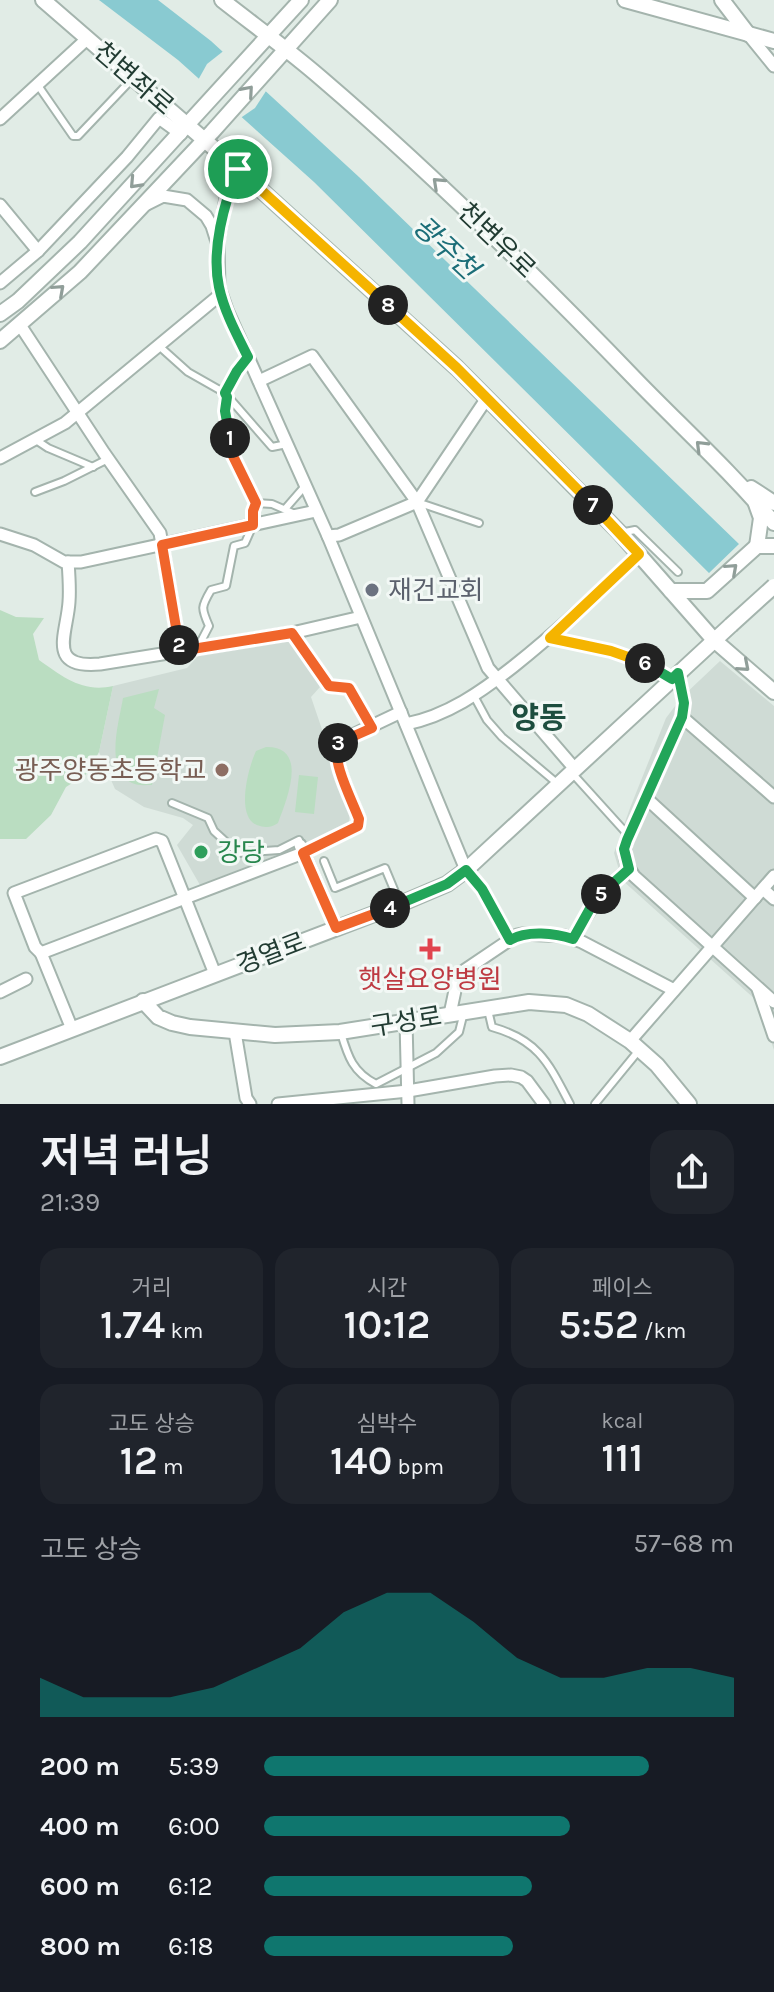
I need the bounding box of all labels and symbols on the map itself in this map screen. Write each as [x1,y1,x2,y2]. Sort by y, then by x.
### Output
street label: 천변좌로 [87,35,180,121]
one-way arrow [238,85,253,100]
pin [204,135,272,203]
one-way arrow [130,174,145,188]
one-way arrow [432,179,447,193]
street label: 천변우로 [451,196,542,285]
water label: 광주천 [406,209,488,288]
one-way arrow [50,285,65,300]
pin: 8 [368,285,408,325]
pin: 1 [210,418,250,458]
one-way arrow [695,441,710,455]
pin: 7 [573,485,613,525]
one-way arrow [723,564,738,578]
place label: 재건교회 [388,575,484,606]
marker: 재건교회 [363,581,381,599]
pin: 2 [159,625,199,665]
pin: 6 [625,643,665,683]
one-way arrow [735,656,750,671]
district label: 양동 [511,700,567,736]
pin: 3 [318,723,358,763]
place label: 광주양동초등학교 [15,755,206,786]
marker: 광주양동초등학교 [213,761,231,779]
place label: 강당 [217,837,265,868]
marker: 강당 [192,843,210,861]
pin: 5 [581,874,621,914]
pin: 4 [370,888,410,928]
street label: 경열로 [232,926,310,981]
marker: 햇살요양병원 [419,938,441,960]
place label: 햇살요양병원 [358,964,502,995]
street label: 구성로 [368,1001,444,1042]

